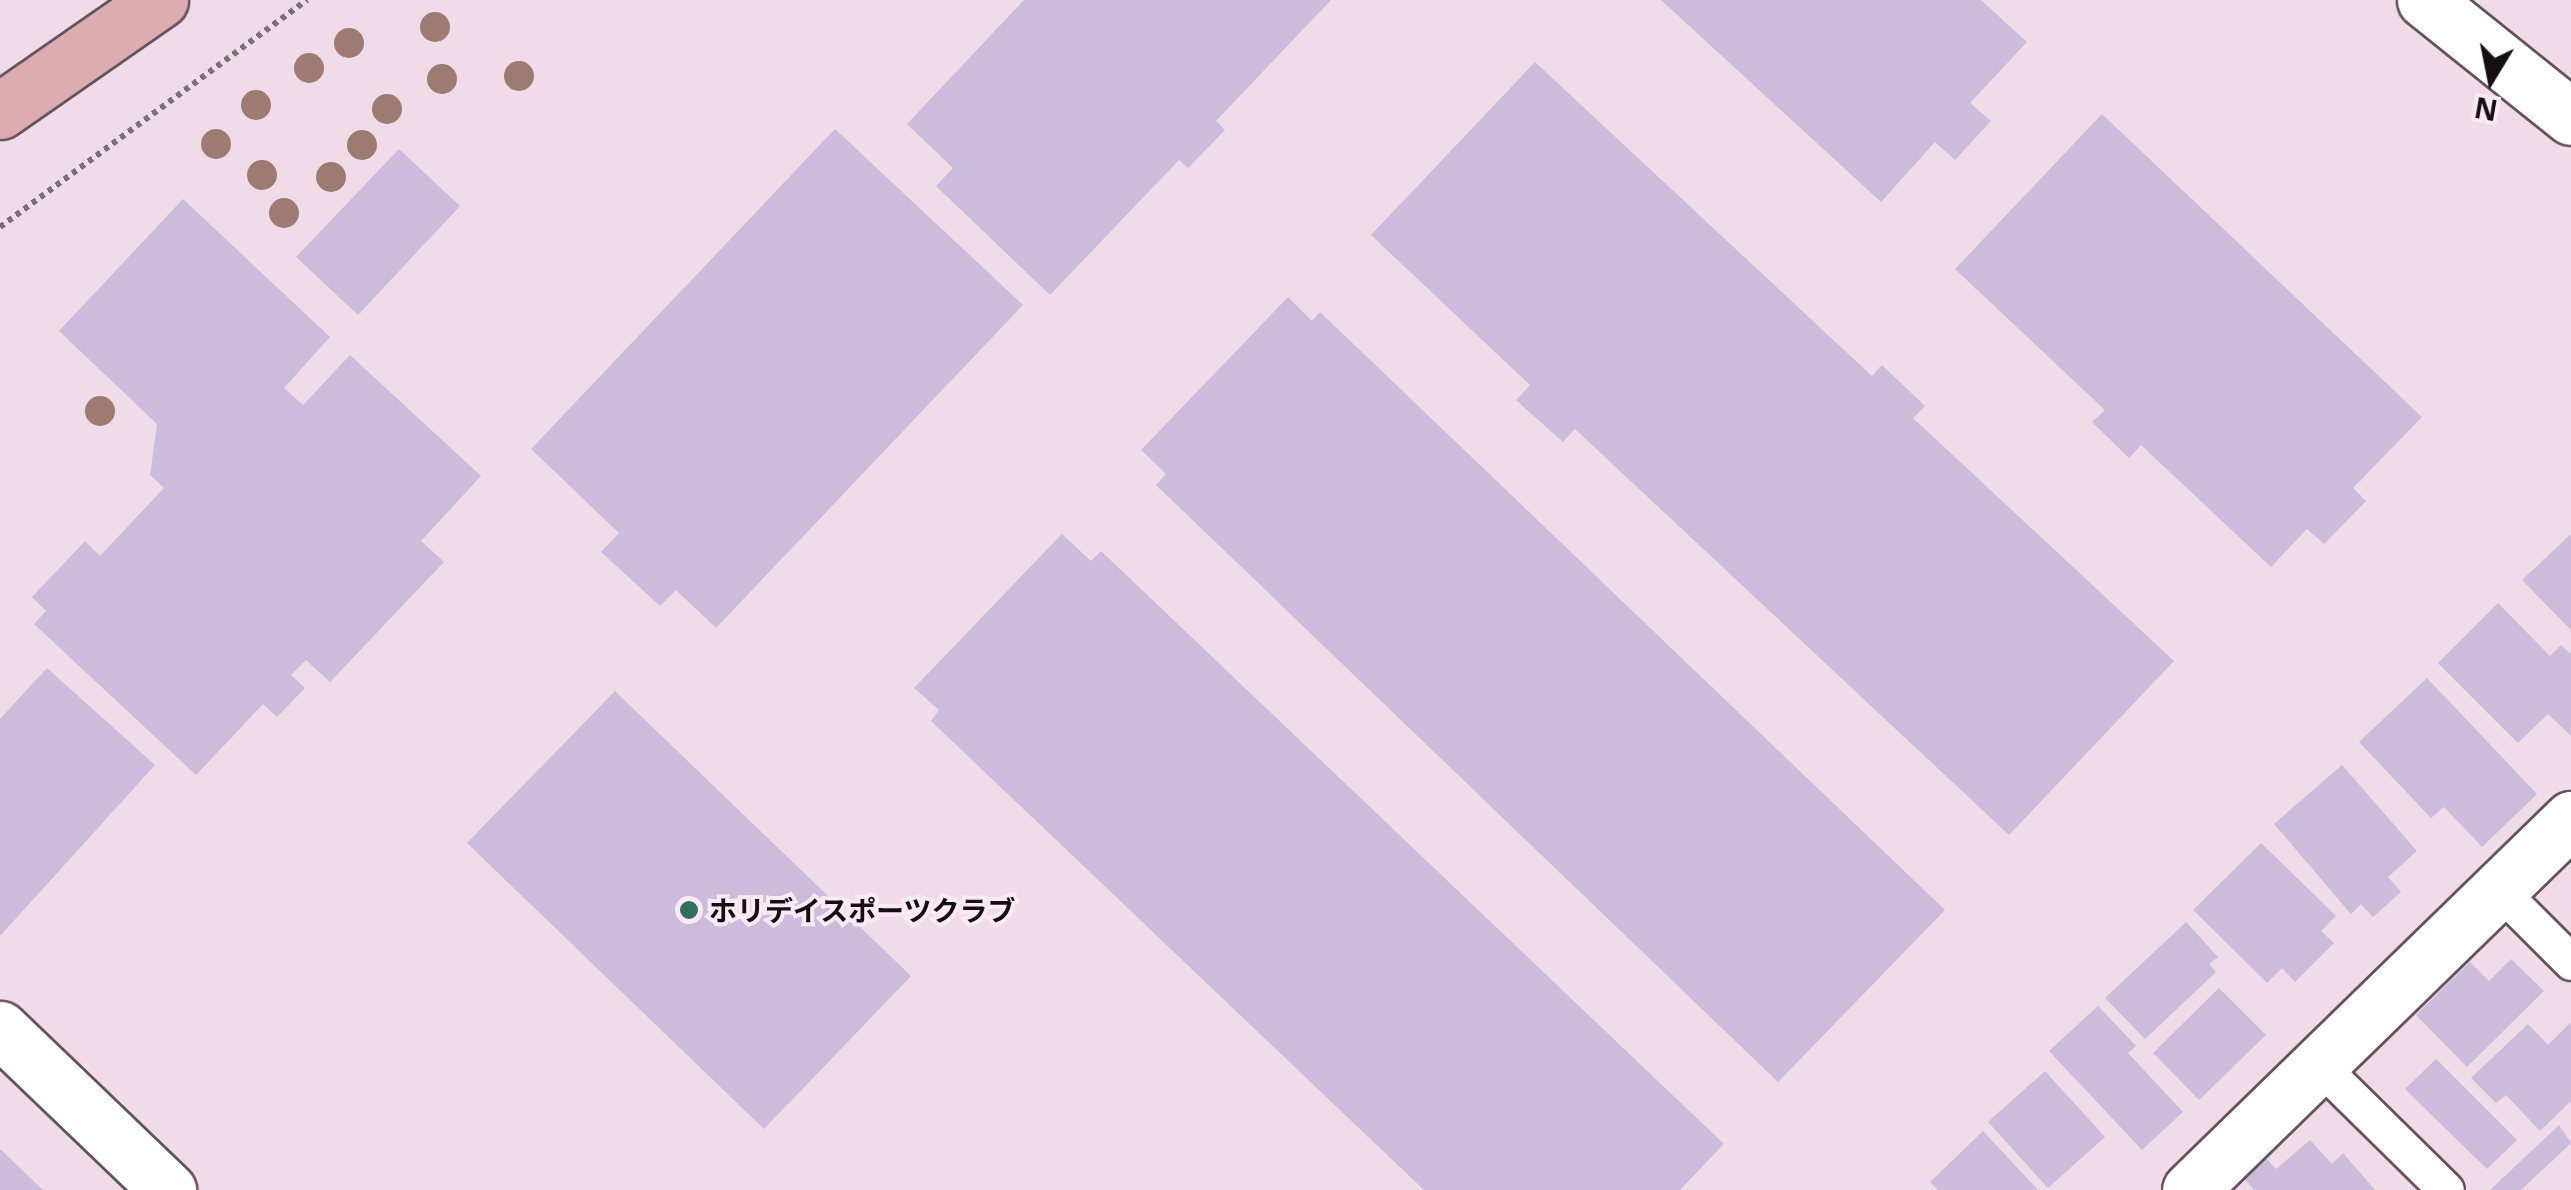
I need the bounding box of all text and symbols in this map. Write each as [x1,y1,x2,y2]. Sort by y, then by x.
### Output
north arrow [2441,30,2541,130]
text: N [2471,89,2500,130]
place label: ホリデイスポーツクラブ [709,893,1017,927]
marker: ホリデイスポーツクラブ [678,899,700,921]

